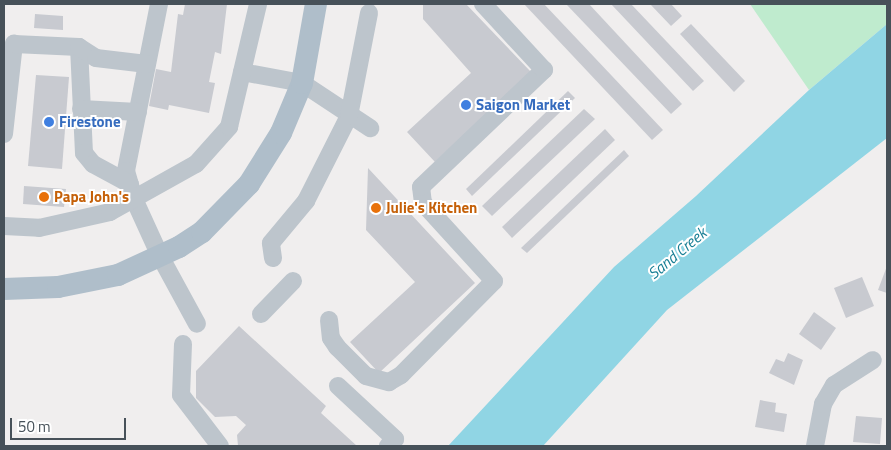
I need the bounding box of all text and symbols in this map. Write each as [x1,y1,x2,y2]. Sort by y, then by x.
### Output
place label: Saigon Market [476,96,570,114]
marker: Saigon Market [460,99,472,111]
place label: Firestone [59,113,121,131]
marker: Firestone [43,116,55,128]
place label: Papa John's [54,188,129,206]
marker: Papa John's [38,191,50,203]
place label: Julie's Kitchen [386,199,477,217]
marker: Julie's Kitchen [370,202,382,214]
water label: Sand Creek [644,223,710,283]
scale bar [12,408,129,440]
text: 50 m [18,415,51,438]

